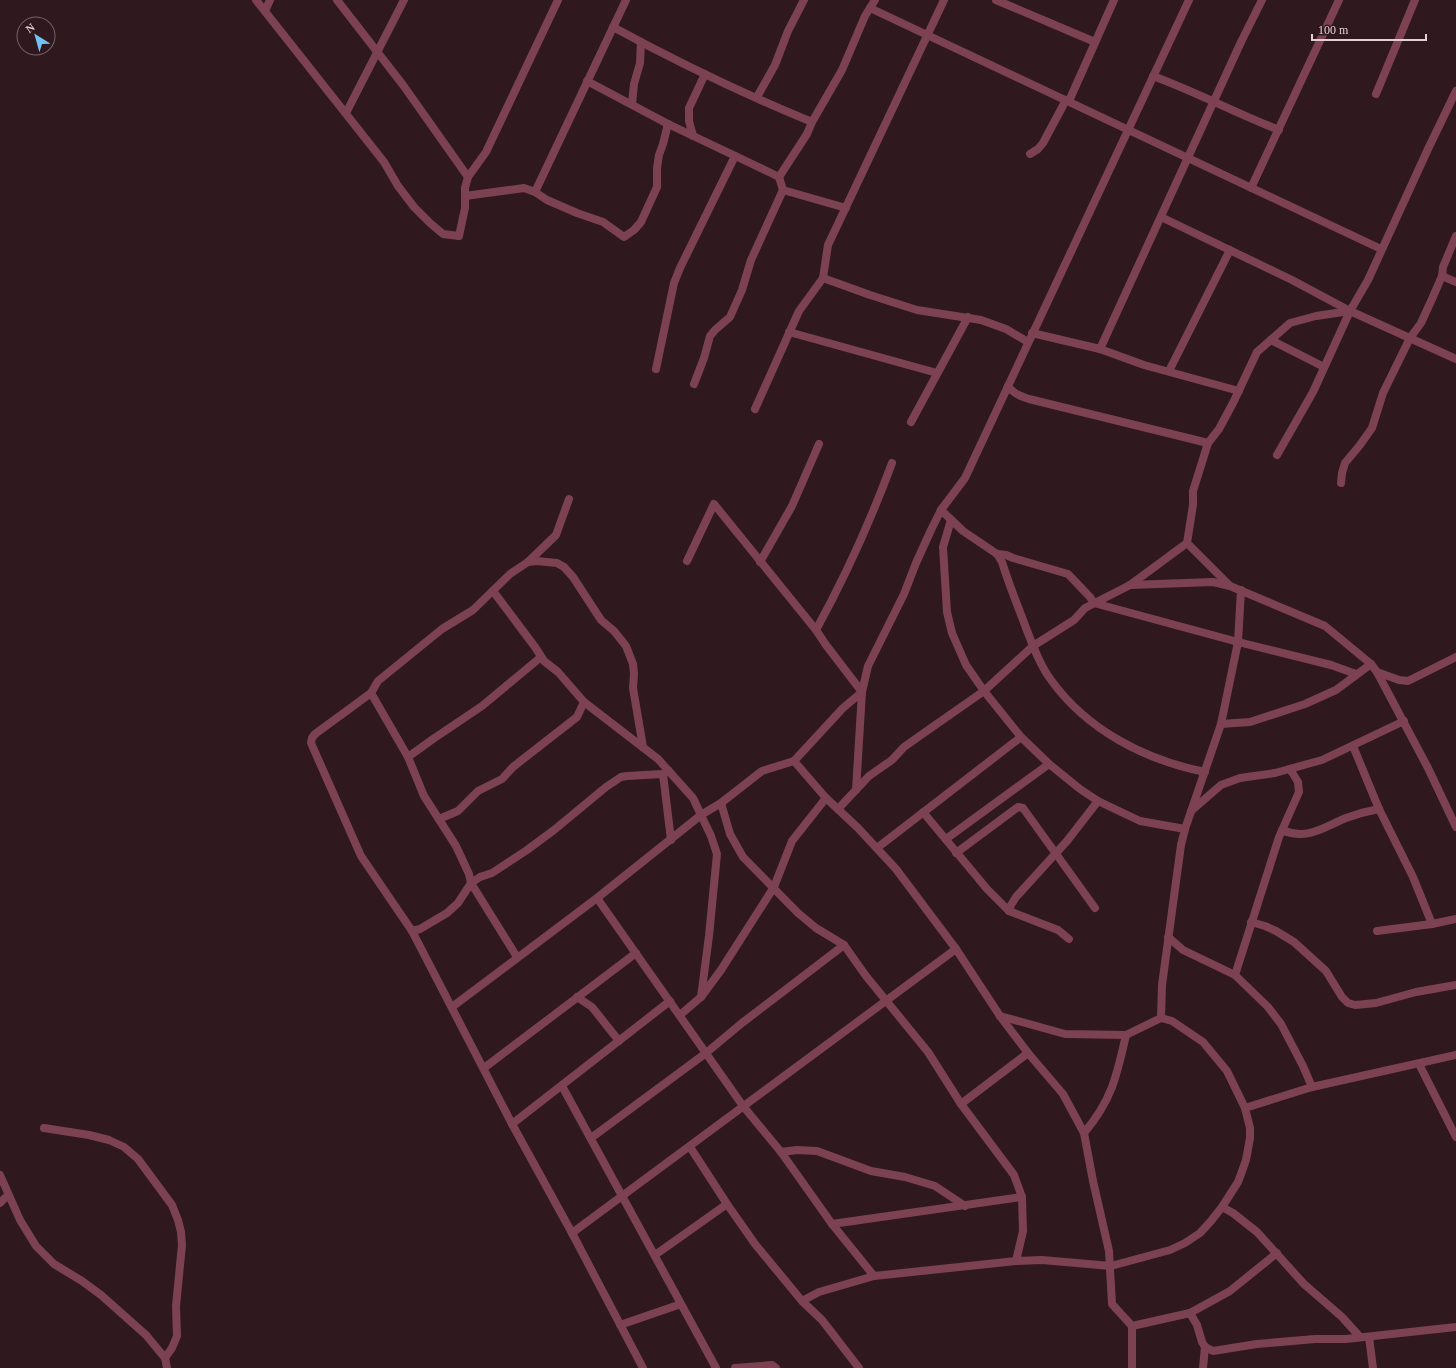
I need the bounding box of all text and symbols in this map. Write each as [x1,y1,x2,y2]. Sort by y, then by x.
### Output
north arrow [16,16,56,56]
scale bar [1312,16,1426,42]
text: N [23,21,37,35]
text: 100 m [1318,23,1349,37]

